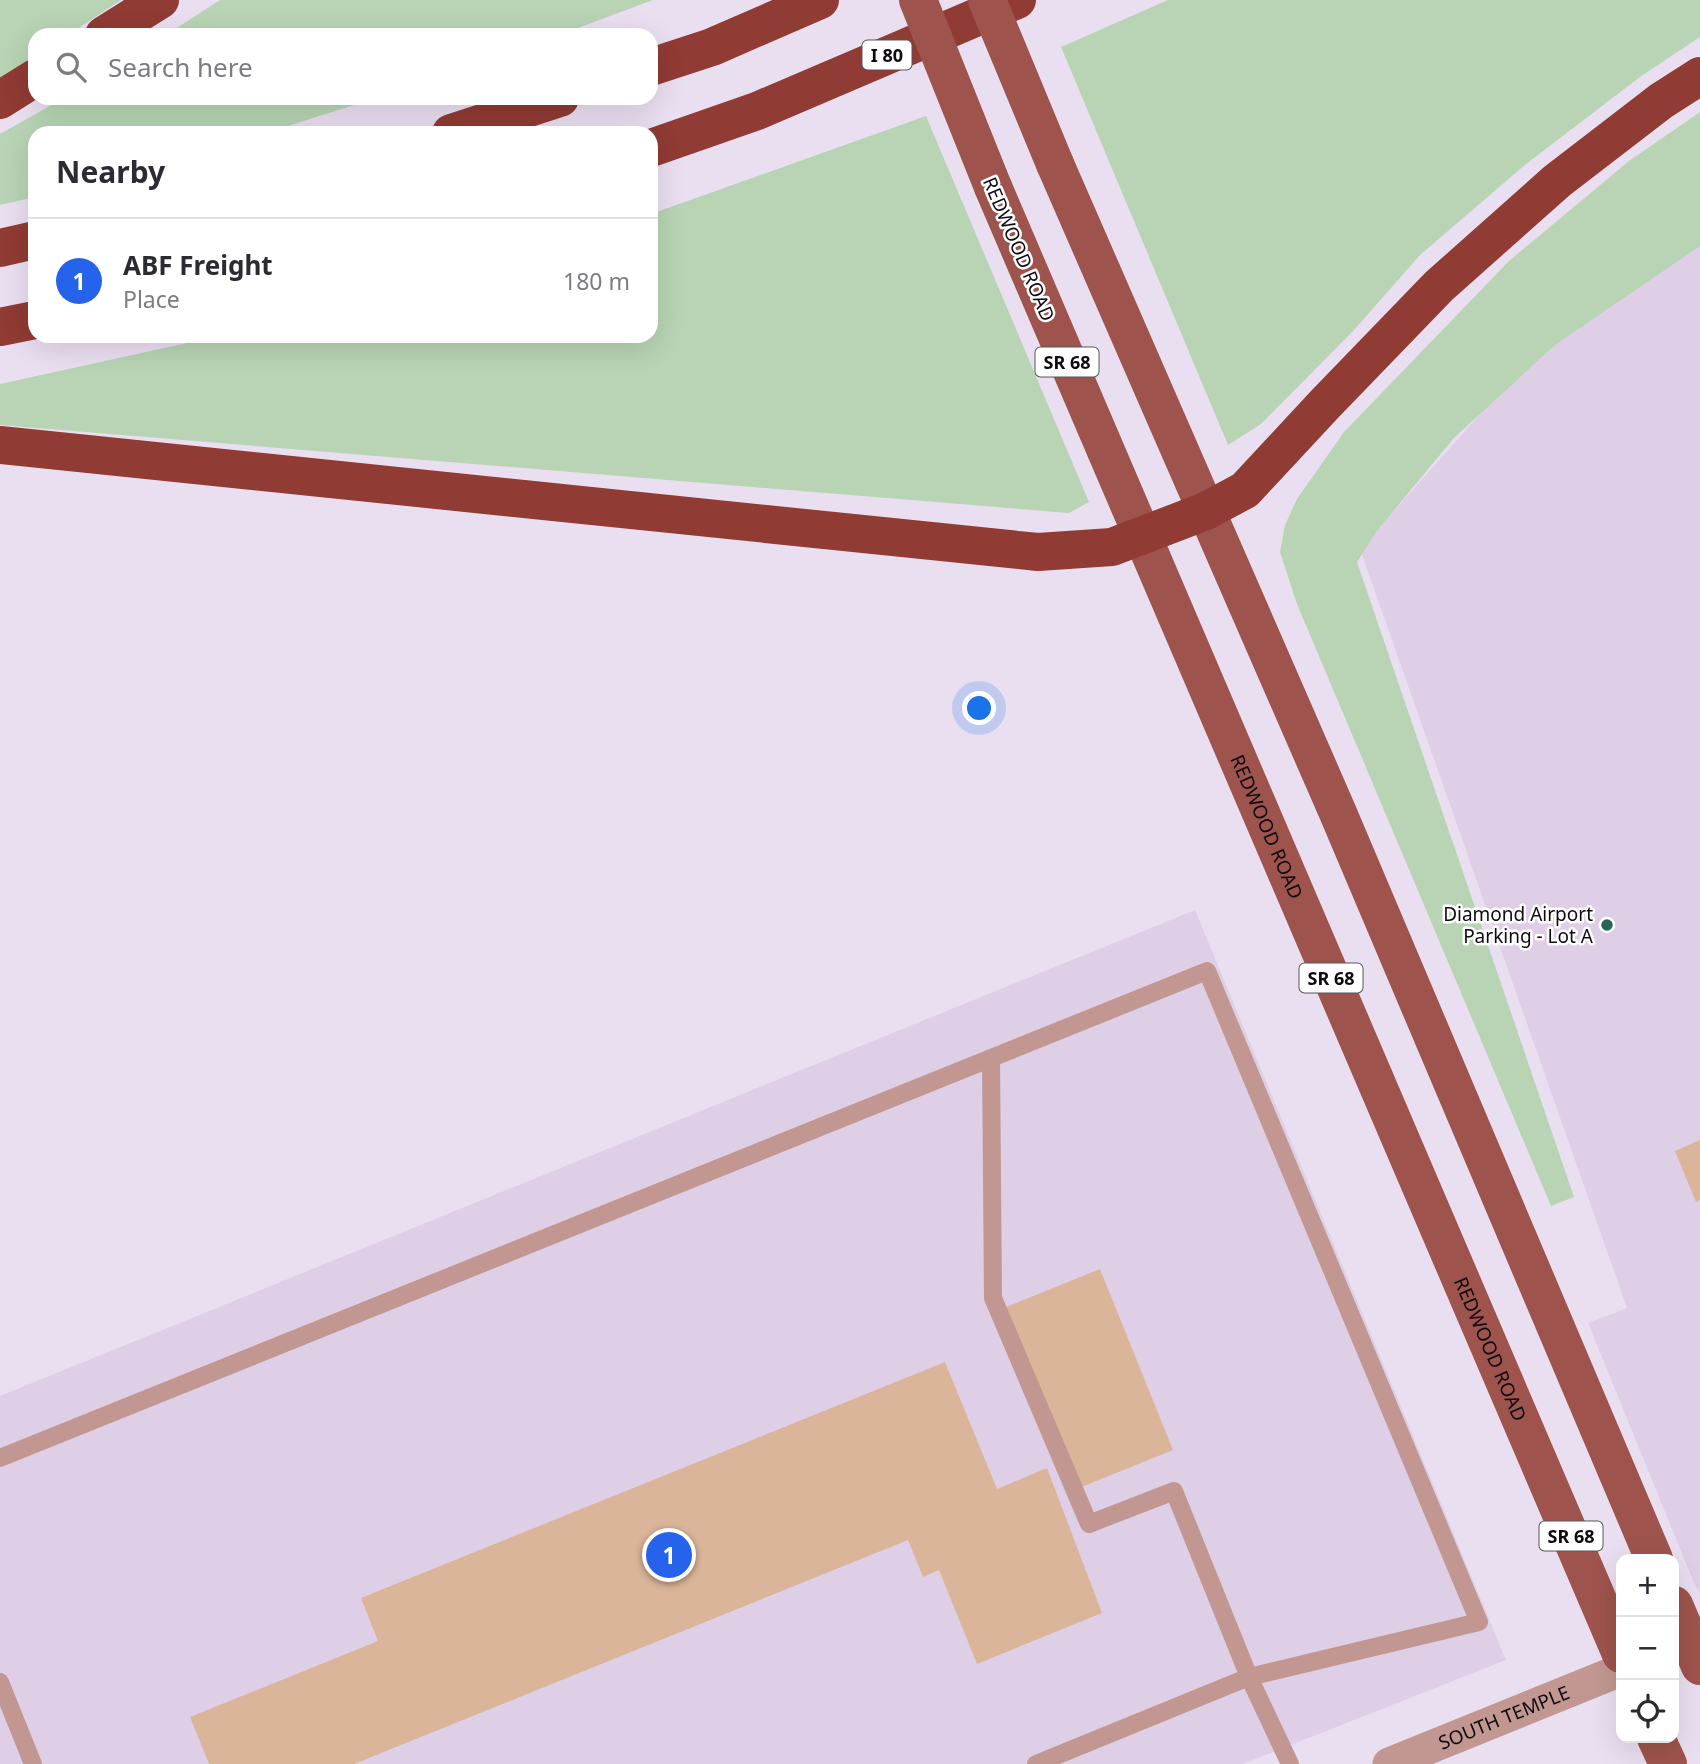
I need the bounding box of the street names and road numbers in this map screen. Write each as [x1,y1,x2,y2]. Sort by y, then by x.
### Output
road number: I 80 [862,40,912,70]
street label: REDWOOD ROAD [977,173,1061,325]
road number: SR 68 [1036,348,1098,376]
street label: REDWOOD ROAD [1225,751,1309,903]
road number: SR 68 [1300,964,1362,993]
street label: REDWOOD ROAD [1448,1273,1533,1425]
road number: SR 68 [1540,1521,1602,1550]
street label: SOUTH TEMPLE [1435,1679,1573,1756]

